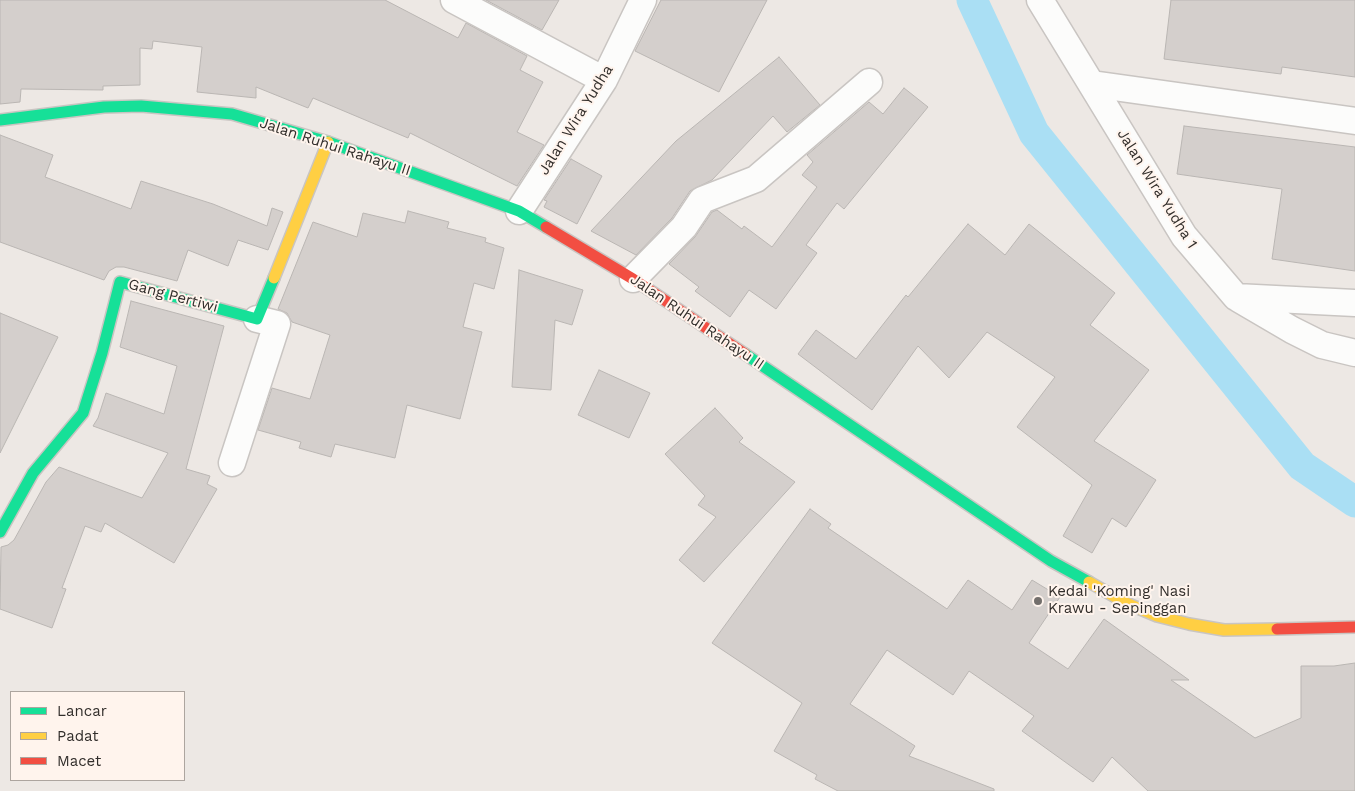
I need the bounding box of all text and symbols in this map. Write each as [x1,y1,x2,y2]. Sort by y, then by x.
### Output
street label: Jalan Wira Yudha [535,62,617,178]
street label: Jalan Ruhui Rahayu II [257,114,413,180]
street label: Jalan Wira Yudha 1 [1113,126,1201,252]
street label: Jalan Ruhui Rahayu II [627,270,767,374]
street label: Gang Pertiwi [126,275,220,317]
place label: Kedai 'Koming' Nasi Krawu - Sepinggan [1048,583,1190,618]
marker: Kedai 'Koming' Nasi Krawu - Sepinggan [1032,595,1044,607]
legend [10,691,185,781]
text: Lancar [57,702,107,720]
text: Padat [57,727,99,745]
text: Macet [57,752,101,770]

